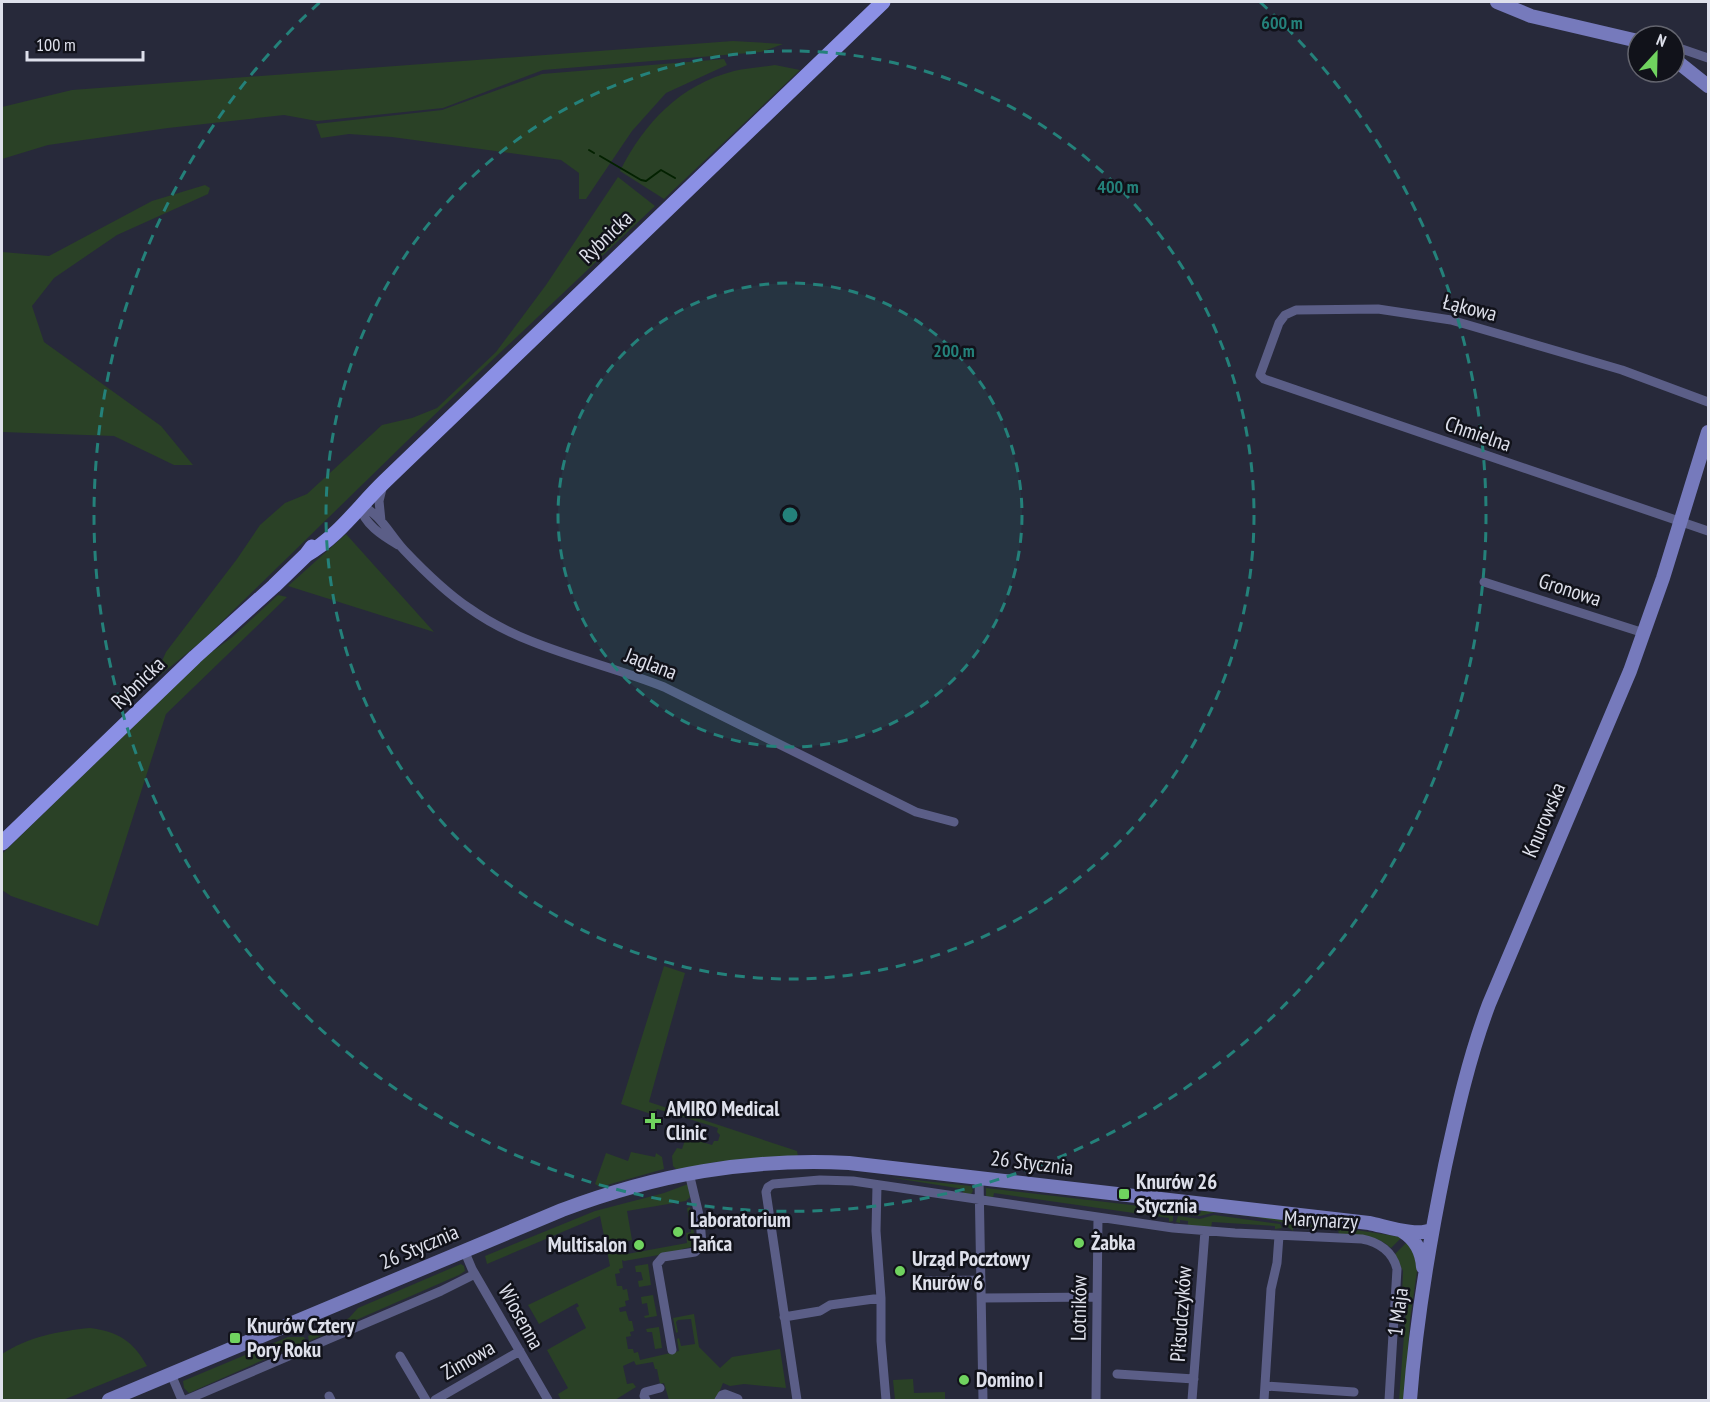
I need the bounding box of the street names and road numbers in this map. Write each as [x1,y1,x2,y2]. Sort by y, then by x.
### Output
street label: Rybnicka [573,205,638,269]
street label: Łąkowa [1440,288,1500,327]
street label: Chmielna [1441,410,1515,457]
street label: Gronowa [1536,567,1605,612]
street label: Jaglana [620,641,681,686]
street label: Rybnicka [105,651,170,715]
street label: Knurowska [1516,778,1571,861]
street label: 26 Stycznia [989,1144,1075,1181]
street label: Marynarzy [1283,1204,1359,1235]
street label: 26 Stycznia [375,1218,462,1275]
street label: Piłsudczyków [1164,1265,1197,1363]
street label: Lotników [1064,1274,1093,1341]
street label: Wiosenna [493,1279,550,1354]
street label: 1 Maja [1381,1286,1414,1338]
street label: Zimowa [436,1334,499,1386]

